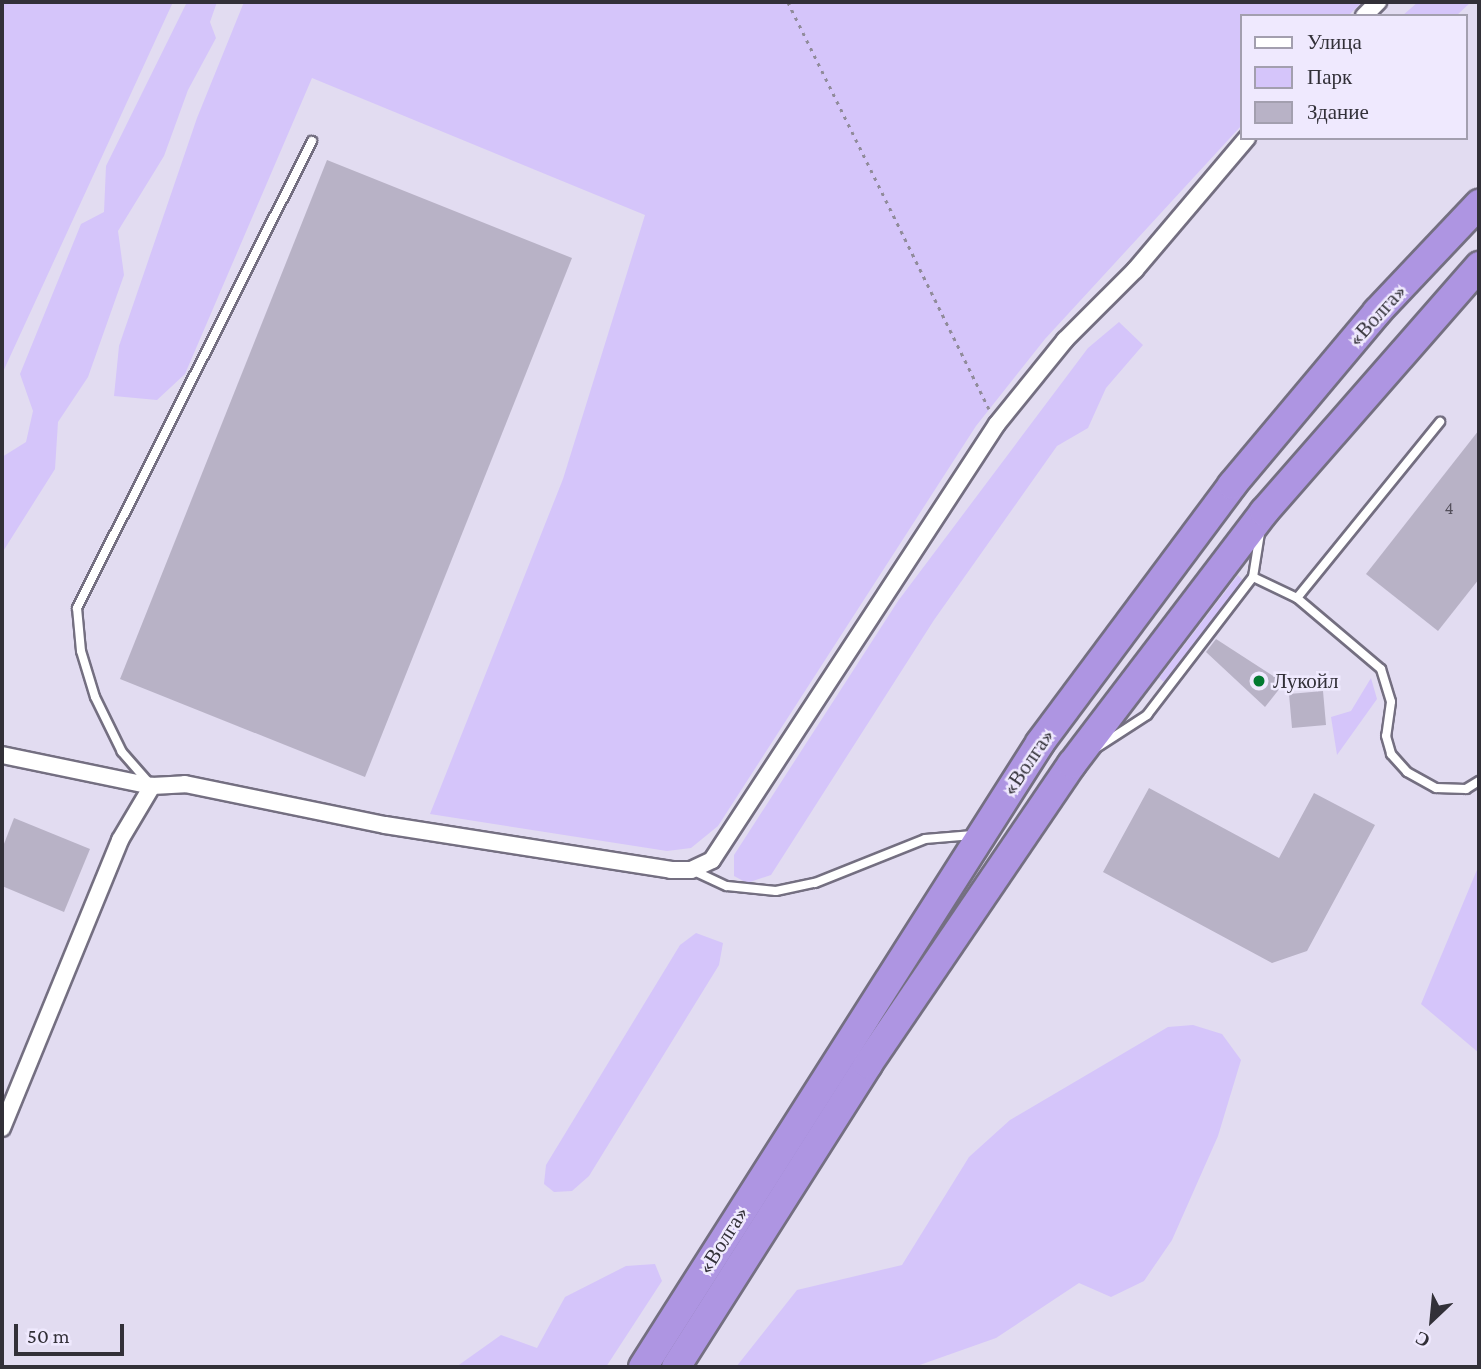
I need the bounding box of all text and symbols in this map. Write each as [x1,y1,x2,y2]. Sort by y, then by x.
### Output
legend [1240,14,1467,140]
text: Улица [1307,30,1362,54]
text: Парк [1307,65,1352,89]
text: Здание [1307,100,1369,124]
street label: «Волга» [1342,279,1412,351]
house number: 4 [1444,497,1454,519]
place label: Лукойл [1273,668,1339,694]
marker: Лукойл [1251,673,1267,689]
street label: «Волга» [996,724,1060,800]
street label: «Волга» [692,1201,754,1279]
north arrow [1397,1285,1467,1355]
scale bar [18,1310,128,1354]
text: 50 m [27,1324,70,1348]
text: С [1412,1327,1433,1352]

